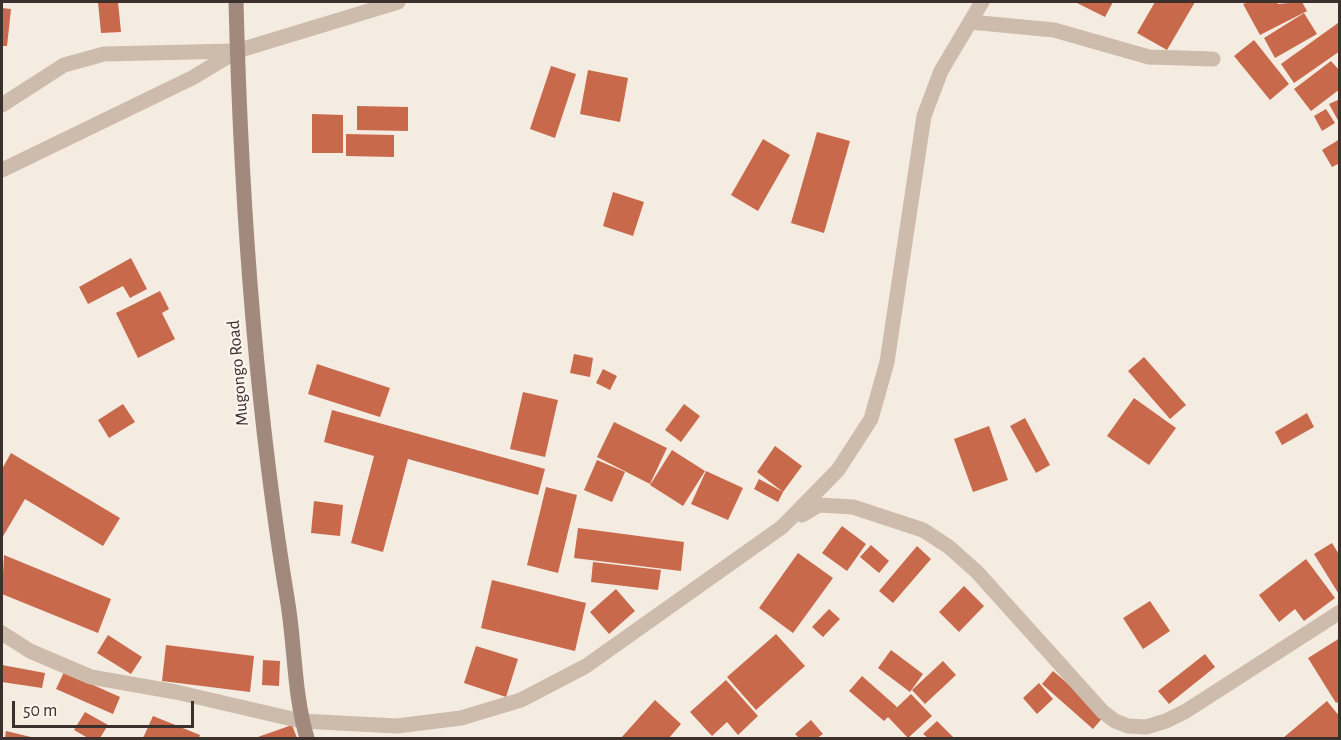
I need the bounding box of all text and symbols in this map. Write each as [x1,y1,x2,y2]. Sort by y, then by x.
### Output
street label: Mugongo Road [223,319,253,427]
scale bar [15,689,196,727]
text: 50 m [23,702,57,720]

